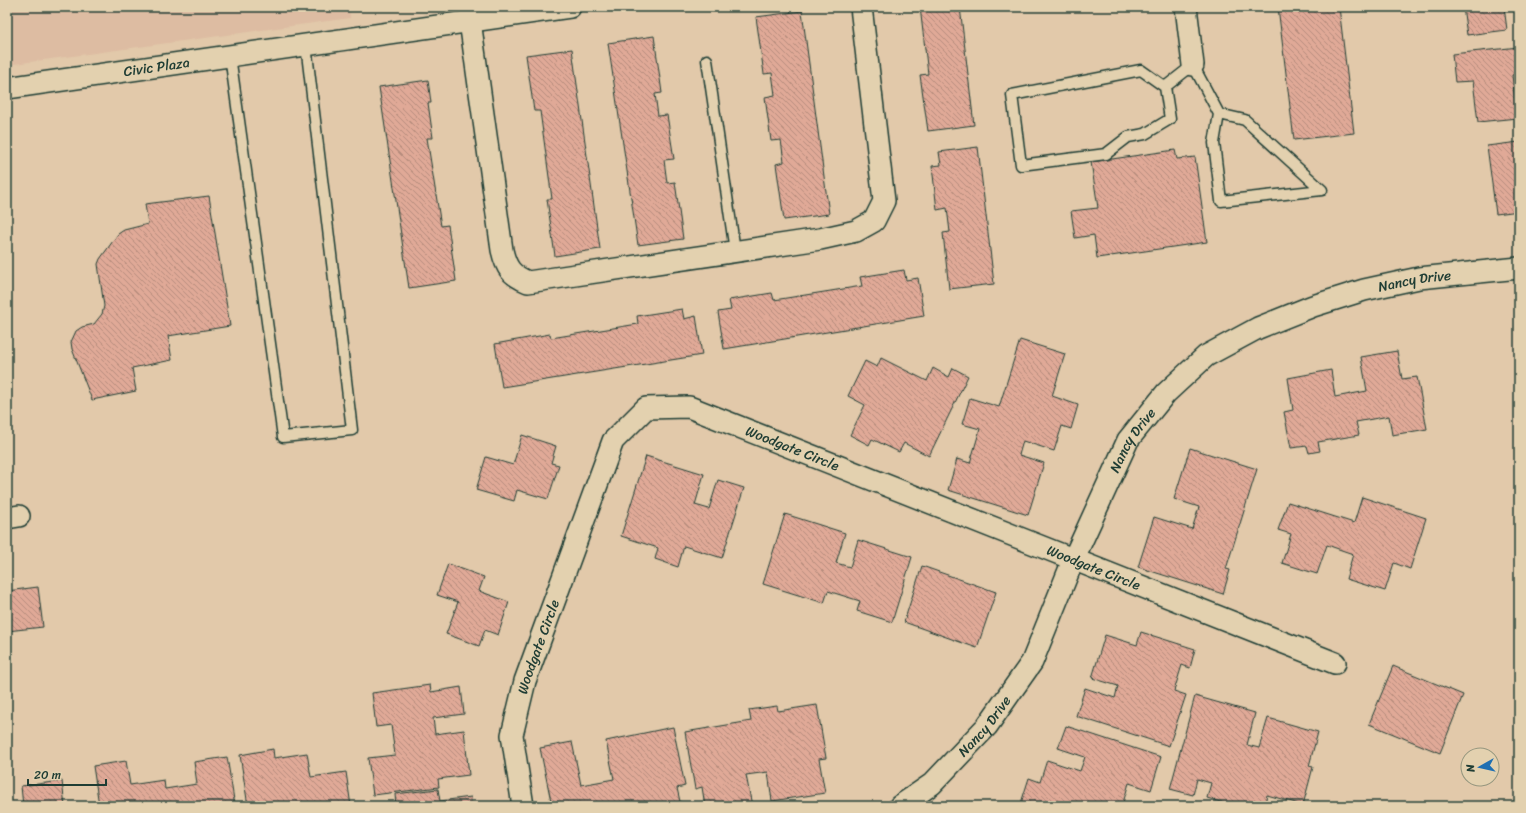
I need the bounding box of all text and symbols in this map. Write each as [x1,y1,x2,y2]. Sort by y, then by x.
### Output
street label: Civic Plaza [122,49,191,84]
street label: Nancy Drive [1375,262,1452,299]
street label: Nancy Drive [1102,402,1162,477]
street label: Woodgate Circle [742,418,843,478]
street label: Woodgate Circle [1043,537,1145,597]
street label: Woodgate Circle [510,596,566,697]
street label: Nancy Drive [951,690,1017,763]
north arrow [1460,747,1500,787]
scale bar [28,761,106,787]
text: N [1461,763,1481,774]
text: 20 m [34,764,61,786]

